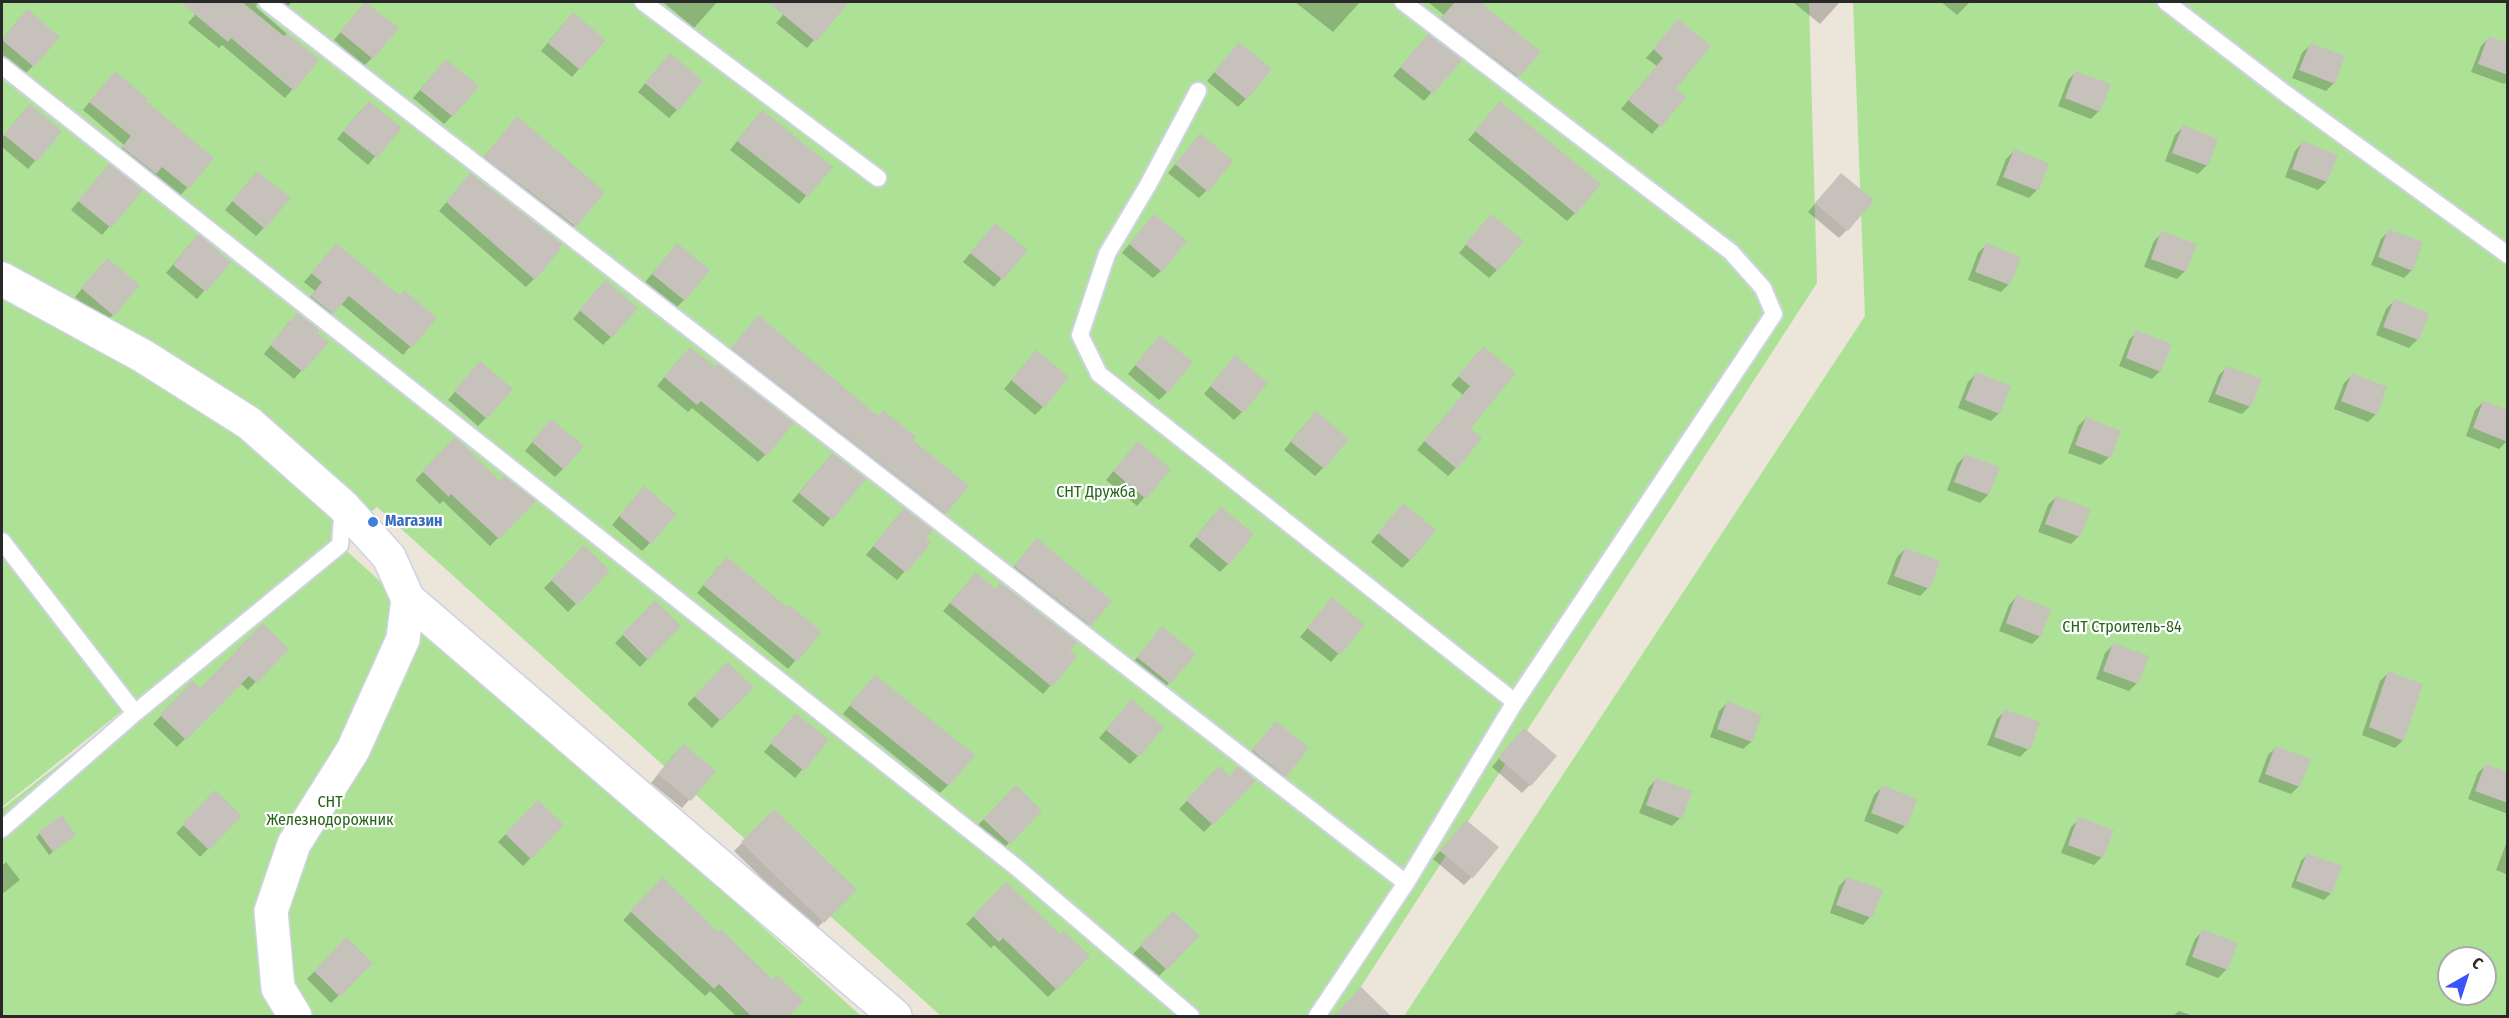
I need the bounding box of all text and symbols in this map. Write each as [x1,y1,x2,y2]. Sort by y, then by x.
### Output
park label: СНТ Дружба [1056,483,1136,503]
place label: Магазин [385,512,442,532]
marker: Магазин [366,515,380,529]
park label: СНТ Строитель-84 [2062,618,2182,638]
park label: СНТ Железнодорожник [266,793,394,831]
north arrow [2437,946,2497,1006]
text: С [2468,953,2487,973]

